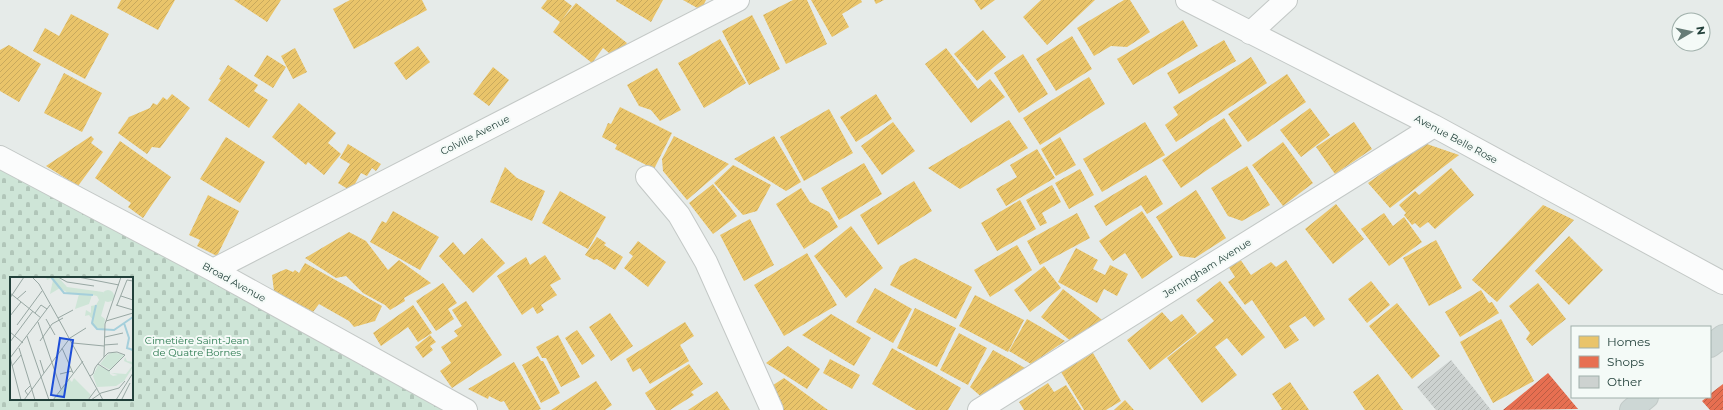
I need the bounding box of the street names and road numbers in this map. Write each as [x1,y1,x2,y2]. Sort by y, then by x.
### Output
street label: Colville Avenue [438,112,512,158]
street label: Avenue Belle Rose [1412,112,1500,166]
street label: Jerningham Avenue [1160,236,1254,301]
street label: Broad Avenue [200,259,268,305]

